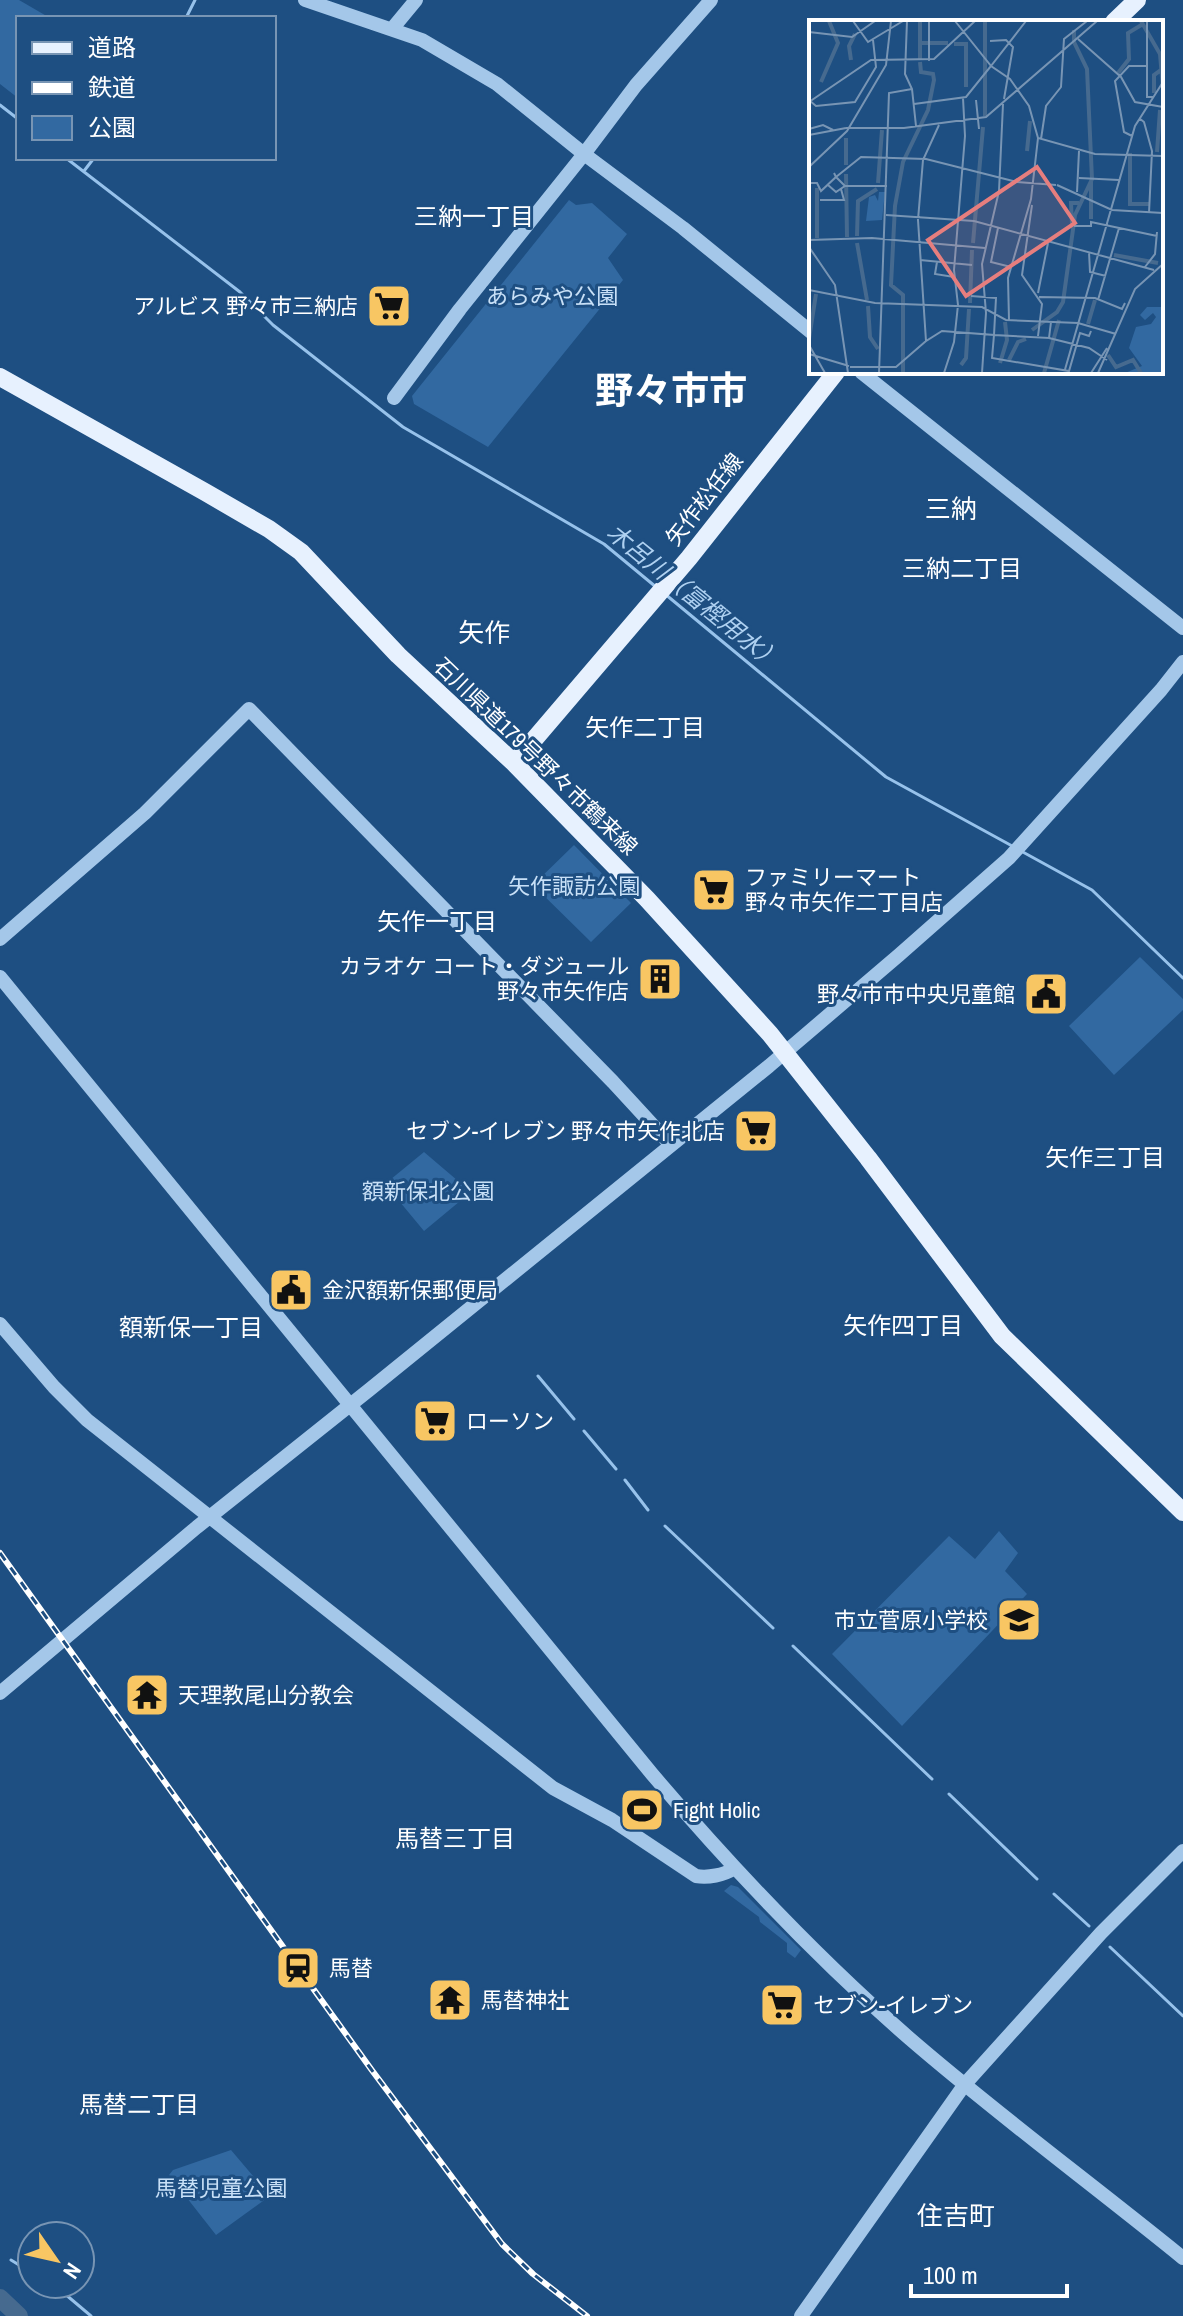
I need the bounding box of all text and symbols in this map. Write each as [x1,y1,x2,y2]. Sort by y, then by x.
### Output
legend [16,16,276,160]
inset map [809,20,1163,374]
text: 道路 [88,31,136,63]
text: 鉄道 [88,71,136,103]
text: 公園 [88,111,136,143]
district label: 三納一丁目 [414,200,534,232]
park label: あらみや公園 [486,281,618,311]
supermarket icon: アルビス 野々市三納店 [365,282,413,330]
place label: アルビス 野々市三納店 [133,291,358,321]
district label: 野々市市 [595,365,747,416]
street label: 矢作松任線 [658,446,750,552]
district label: 三納 [925,491,977,526]
water label: 木呂川（富樫用水） [601,516,789,677]
district label: 三納二丁目 [902,552,1022,584]
district label: 矢作 [458,615,510,650]
street label: 石川県道179号野々市鶴来線 [428,651,644,861]
district label: 矢作二丁目 [585,711,705,743]
place label: ファミリーマート 野々市矢作二丁目店 [745,862,943,917]
supermarket icon: ファミリーマート 野々市矢作二丁目店 [690,866,738,914]
park label: 矢作諏訪公園 [508,871,640,901]
district label: 矢作一丁目 [377,905,497,937]
place label: カラオケ コート・ダジュール 野々市矢作店 [339,951,629,1006]
building icon: カラオケ コート・ダジュール 野々市矢作店 [636,955,684,1003]
public building icon: 野々市市中央児童館 [1022,970,1070,1018]
place label: 野々市市中央児童館 [817,979,1015,1009]
supermarket icon: セブン-イレブン 野々市矢作北店 [732,1107,780,1155]
place label: セブン-イレブン 野々市矢作北店 [406,1116,725,1146]
district label: 矢作三丁目 [1045,1141,1165,1173]
park label: 額新保北公園 [362,1176,494,1206]
public building icon: 金沢額新保郵便局 [267,1266,315,1314]
place label: 金沢額新保郵便局 [322,1275,498,1305]
district label: 矢作四丁目 [843,1309,963,1341]
district label: 額新保一丁目 [119,1311,263,1343]
supermarket icon: ローソン [411,1397,459,1445]
place label: ローソン [466,1406,554,1436]
school or university icon: 市立菅原小学校 [995,1596,1043,1644]
place label: 市立菅原小学校 [834,1605,988,1635]
temple icon: 天理教尾山分教会 [123,1671,171,1719]
place label: 天理教尾山分教会 [178,1680,354,1710]
sports icon: Fight Holic [618,1786,666,1834]
place label: Fight Holic [673,1795,760,1825]
district label: 馬替三丁目 [395,1822,515,1854]
station icon: 馬替 [274,1944,322,1992]
place label: 馬替 [329,1953,373,1983]
temple icon: 馬替神社 [426,1976,474,2024]
supermarket icon: セブン-イレブン [758,1981,806,2029]
place label: 馬替神社 [481,1985,569,2015]
place label: セブン-イレブン [813,1990,973,2020]
district label: 馬替二丁目 [79,2088,199,2120]
park label: 馬替児童公園 [155,2173,287,2203]
district label: 住吉町 [917,2198,995,2233]
north arrow [16,2220,96,2300]
scale bar [911,2248,1067,2298]
text: N [57,2257,89,2285]
text: 100 m [923,2259,978,2291]

